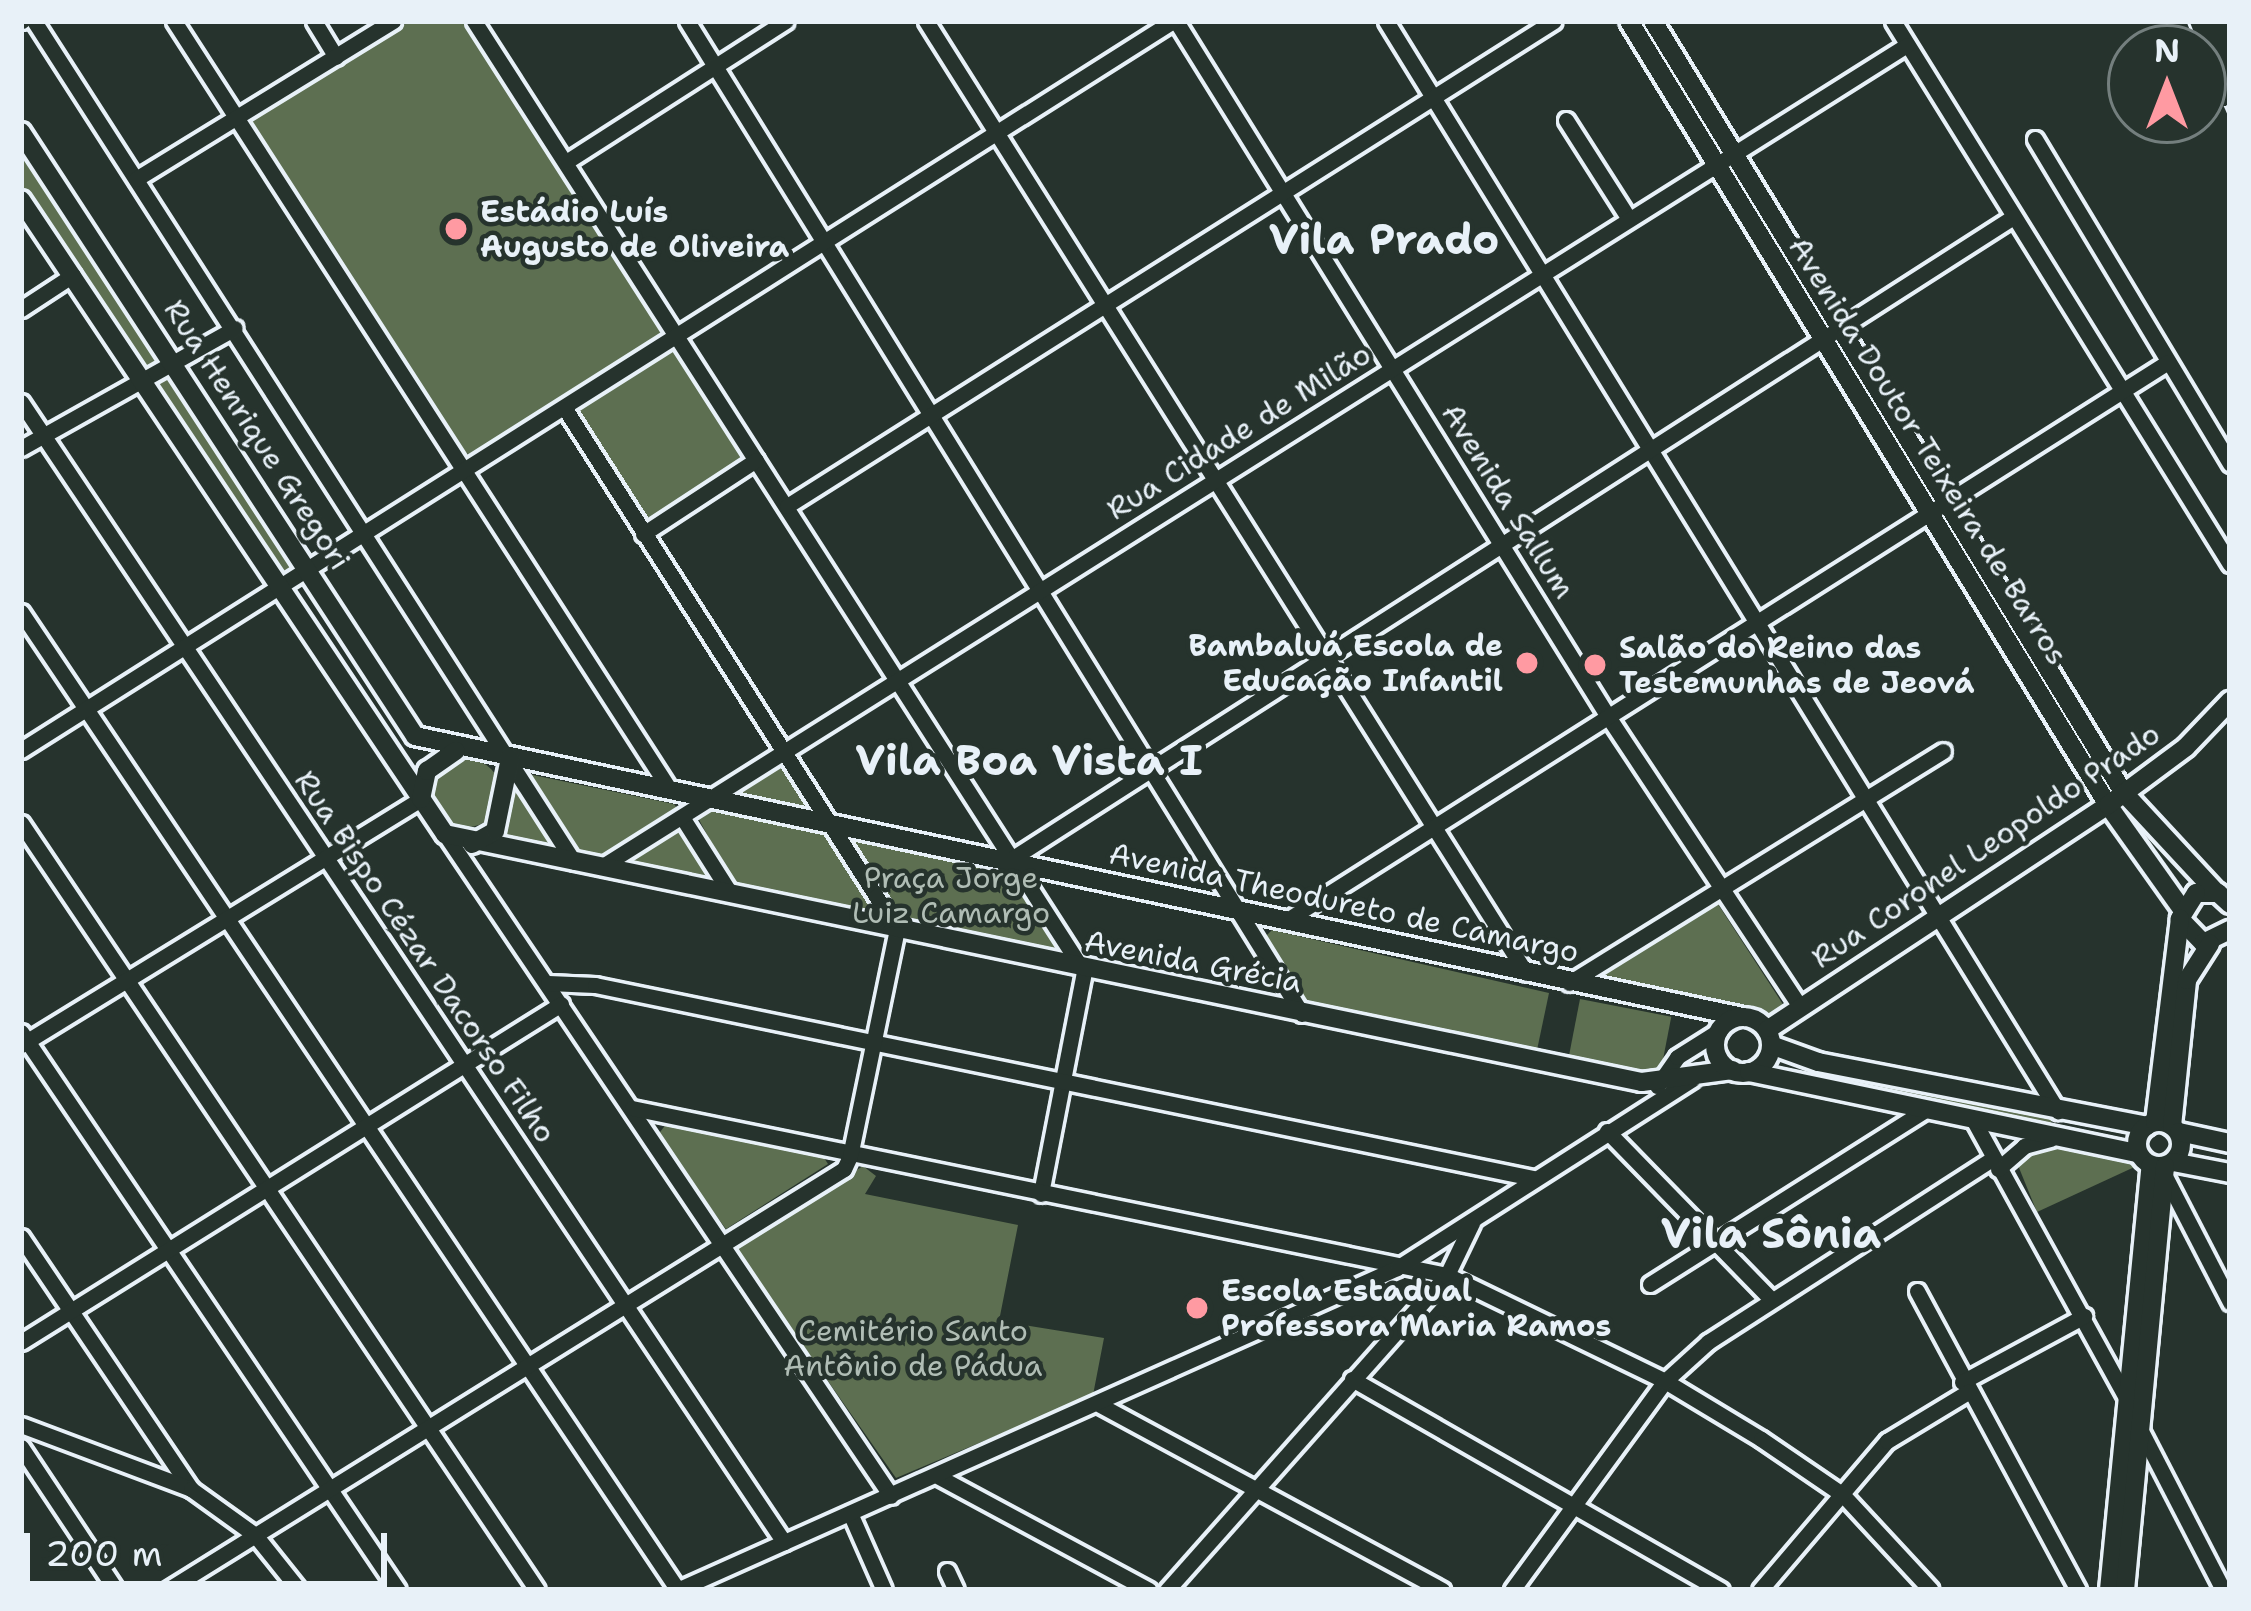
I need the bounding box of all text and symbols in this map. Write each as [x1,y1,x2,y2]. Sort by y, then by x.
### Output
north arrow [2107,24,2227,144]
text: N [2154,28,2180,73]
place label: Estádio Luís Augusto de Oliveira [480,194,789,264]
district label: Vila Prado [1269,214,1499,264]
marker: Estádio Luís Augusto de Oliveira [443,216,469,242]
street label: Avenida Doutor Teixeira de Barros [1781,230,2075,672]
street label: Rua Henrique Gregori [156,293,358,577]
street label: Rua Cidade de Milão [1100,336,1378,528]
street label: Avenida Sallum [1434,397,1582,605]
place label: Bambaluá Escola de Educação Infantil [1188,628,1503,698]
place label: Salão do Reino das Testemunhas de Jeová [1619,630,1974,700]
marker: Bambaluá Escola de Educação Infantil [1514,650,1540,676]
marker: Salão do Reino das Testemunhas de Jeová [1582,652,1608,678]
street label: Rua Coronel Leopoldo Prado [1805,716,2167,976]
district label: Vila Boa Vista I [855,735,1203,785]
street label: Rua Bispo Cézar Dacorso Filho [287,764,563,1150]
street label: Avenida Theodureto de Camargo [1106,836,1582,970]
park label: Praça Jorge Luiz Camargo [852,860,1050,930]
street label: Avenida Grécia [1081,923,1305,1001]
district label: Vila Sônia [1661,1208,1881,1258]
place label: Escola Estadual Professora Maria Ramos [1221,1273,1611,1344]
marker: Escola Estadual Professora Maria Ramos [1184,1295,1210,1321]
park label: Cemitério Santo Antônio de Pádua [784,1313,1042,1384]
scale bar [30,1509,393,1583]
text: 200 m [45,1529,162,1578]

